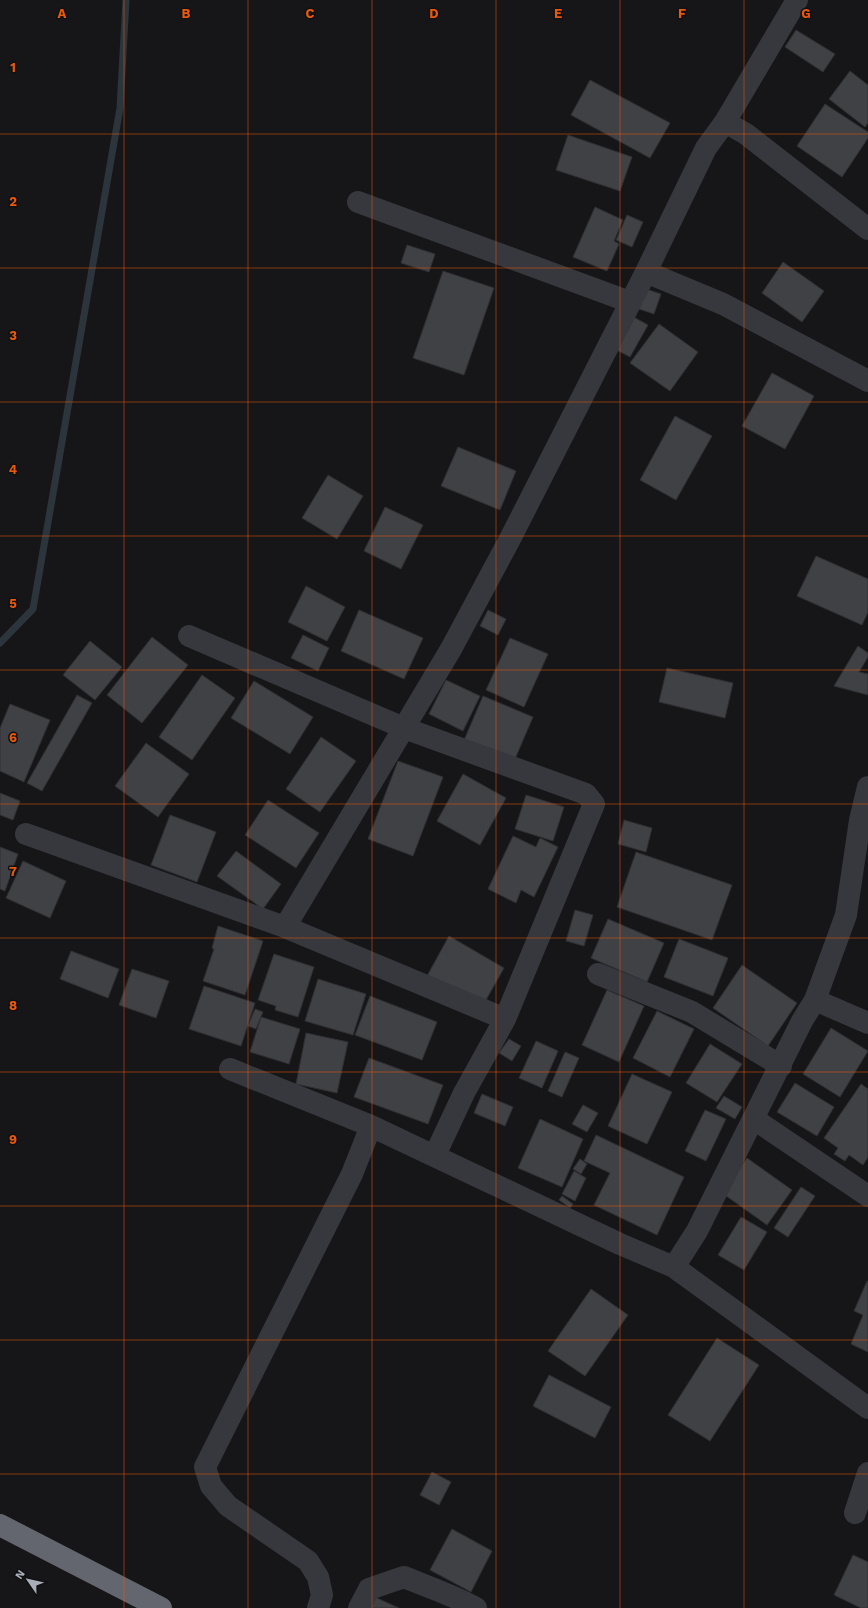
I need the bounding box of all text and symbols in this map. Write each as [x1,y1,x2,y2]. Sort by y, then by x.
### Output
text: A [58,6,67,21]
text: B [182,6,191,21]
text: C [306,6,315,21]
text: D [429,6,439,21]
text: E [554,6,562,21]
text: F [678,6,686,21]
text: G [801,6,811,21]
text: 1 [10,60,16,75]
text: 2 [9,194,17,209]
text: 3 [9,328,17,343]
text: 4 [9,462,18,477]
text: 5 [9,596,17,611]
text: 6 [9,730,17,745]
text: 7 [9,864,17,879]
text: 8 [9,998,17,1013]
text: 9 [9,1132,17,1147]
north arrow [8,1560,48,1600]
text: N [12,1568,28,1582]

